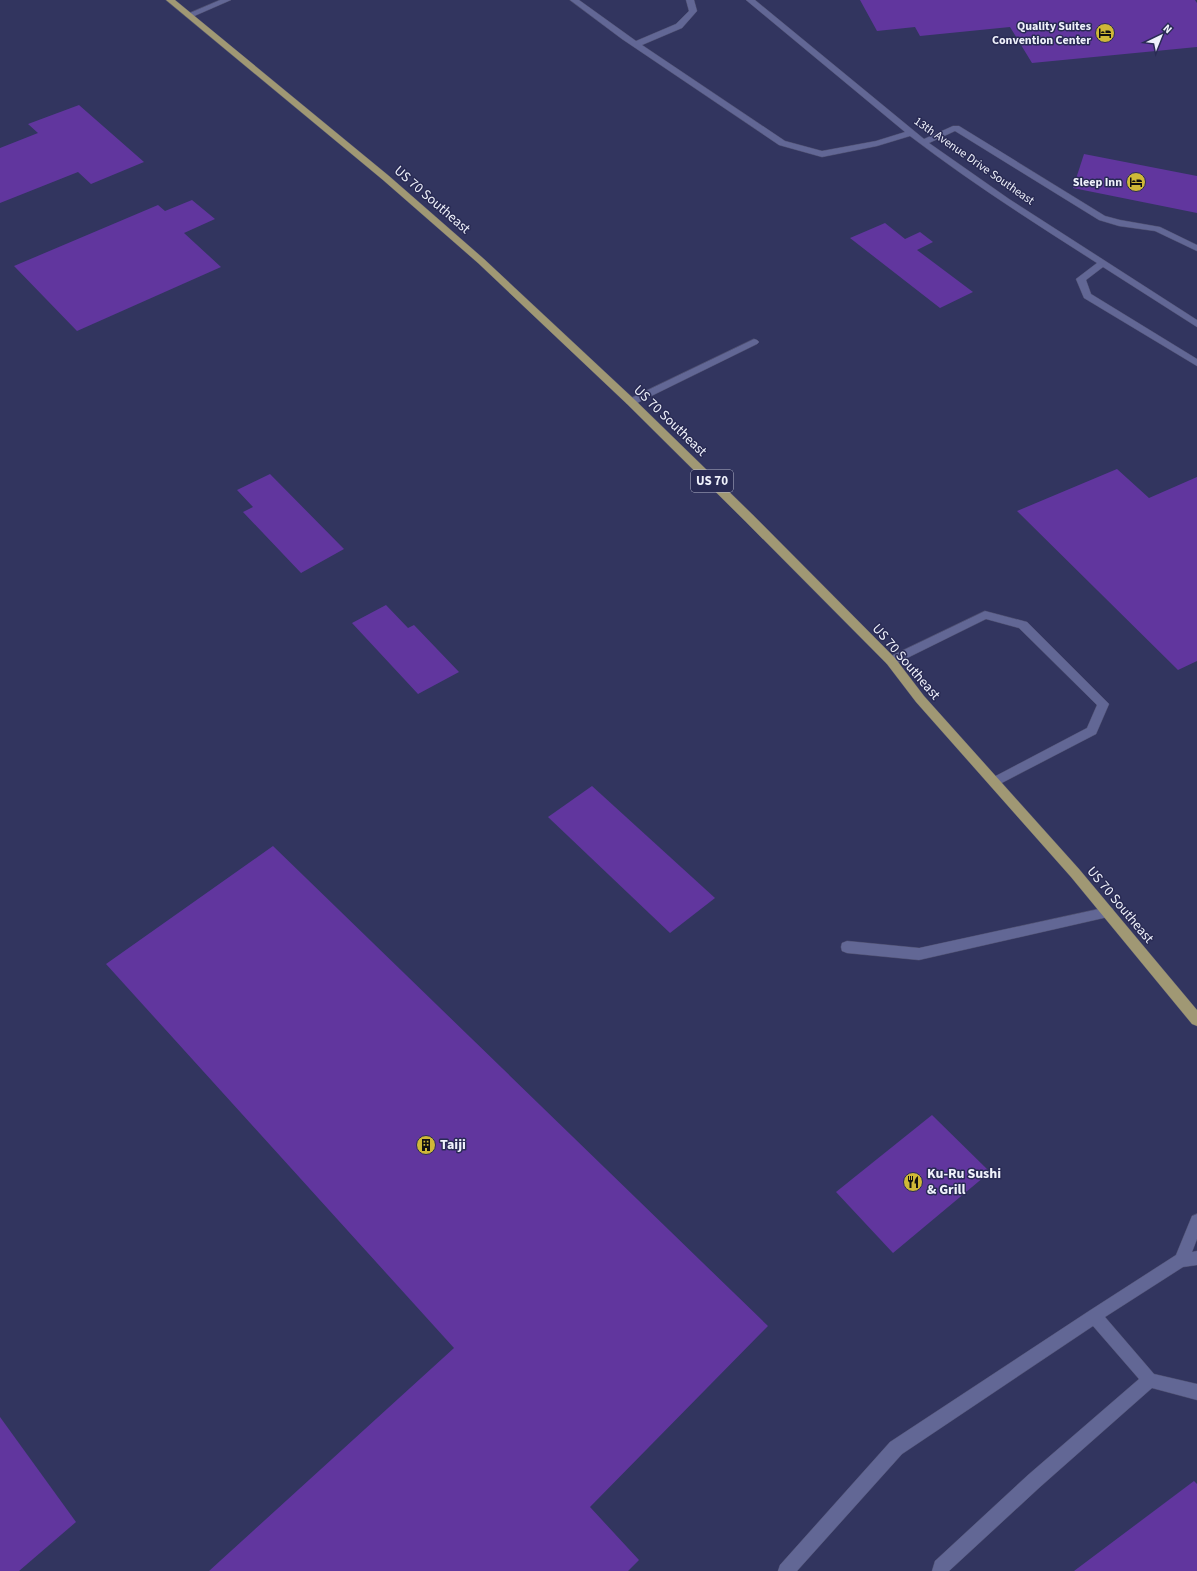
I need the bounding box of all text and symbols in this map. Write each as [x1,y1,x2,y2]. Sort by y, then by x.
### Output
north arrow [1141,16,1181,56]
place label: Quality Suites Convention Center [992,18,1091,49]
text: N [1160,21,1175,37]
hotel icon: Quality Suites Convention Center [1094,22,1116,44]
street label: 13th Avenue Drive Southeast [910,113,1038,209]
street label: US 70 Southeast [390,161,475,239]
hotel icon: Sleep Inn [1125,171,1147,193]
place label: Sleep Inn [1073,174,1122,191]
street label: US 70 Southeast [629,381,711,461]
road number: US 70 [691,470,733,492]
street label: US 70 Southeast [867,620,945,705]
street label: US 70 Southeast [1082,862,1158,948]
building icon: Taiji [415,1134,437,1156]
place label: Taiji [440,1135,466,1155]
place label: Ku-Ru Sushi & Grill [927,1164,1001,1200]
restaurant icon: Ku-Ru Sushi & Grill [902,1171,924,1193]

